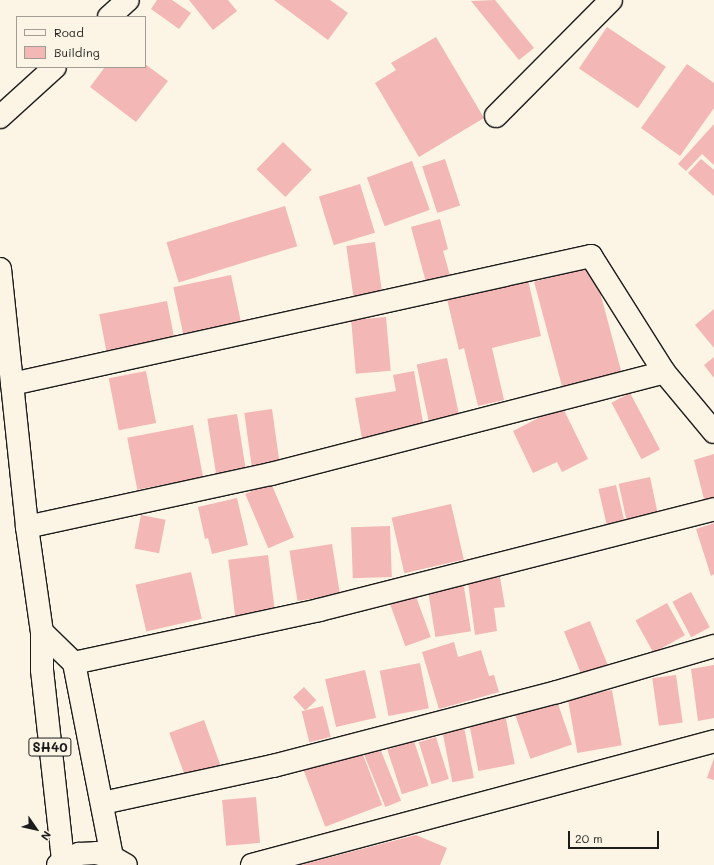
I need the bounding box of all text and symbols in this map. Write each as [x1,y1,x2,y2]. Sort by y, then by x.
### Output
legend [16,16,146,68]
text: Road [54,24,84,40]
text: Building [54,44,100,60]
road number: SH40 [28,736,72,758]
north arrow [16,809,56,849]
scale bar [570,823,661,849]
text: N [38,828,55,844]
text: 20 m [575,830,603,846]

